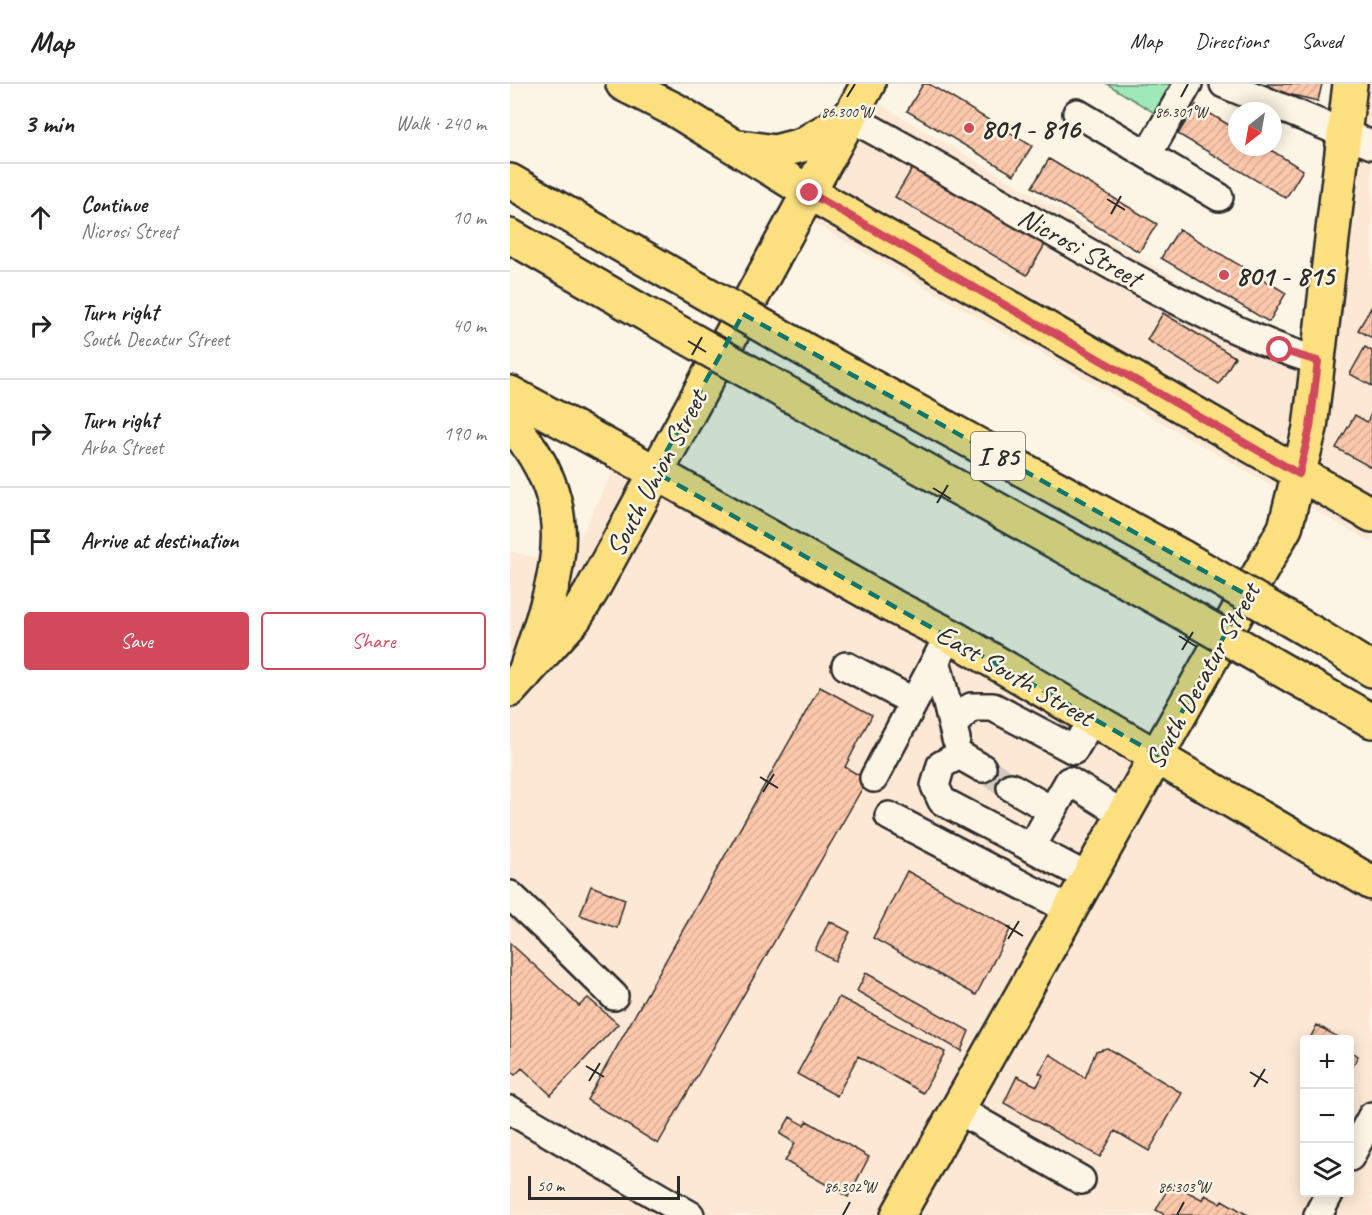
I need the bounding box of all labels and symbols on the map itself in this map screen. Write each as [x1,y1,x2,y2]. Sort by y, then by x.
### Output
north arrow [1228,102,1282,156]
text: 86.300°W [821,103,876,122]
text: 86.301°W [1155,103,1210,122]
place label: 801 - 816 [981,111,1082,146]
marker: 801 - 816 [962,121,976,135]
route end [796,179,822,205]
street label: Nicrosi Street [1012,199,1151,297]
place label: 801 - 815 [1236,258,1337,293]
marker: 801 - 815 [1217,268,1231,282]
route start [1266,336,1292,362]
street label: South Union Street [598,381,716,562]
road number: I 85 [971,432,1025,480]
street label: South Decatur Street [1136,575,1269,775]
street label: East South Street [930,616,1102,736]
scale bar [528,1173,680,1200]
text: 86.302°W [824,1178,879,1197]
text: 86.303°W [1158,1178,1213,1197]

